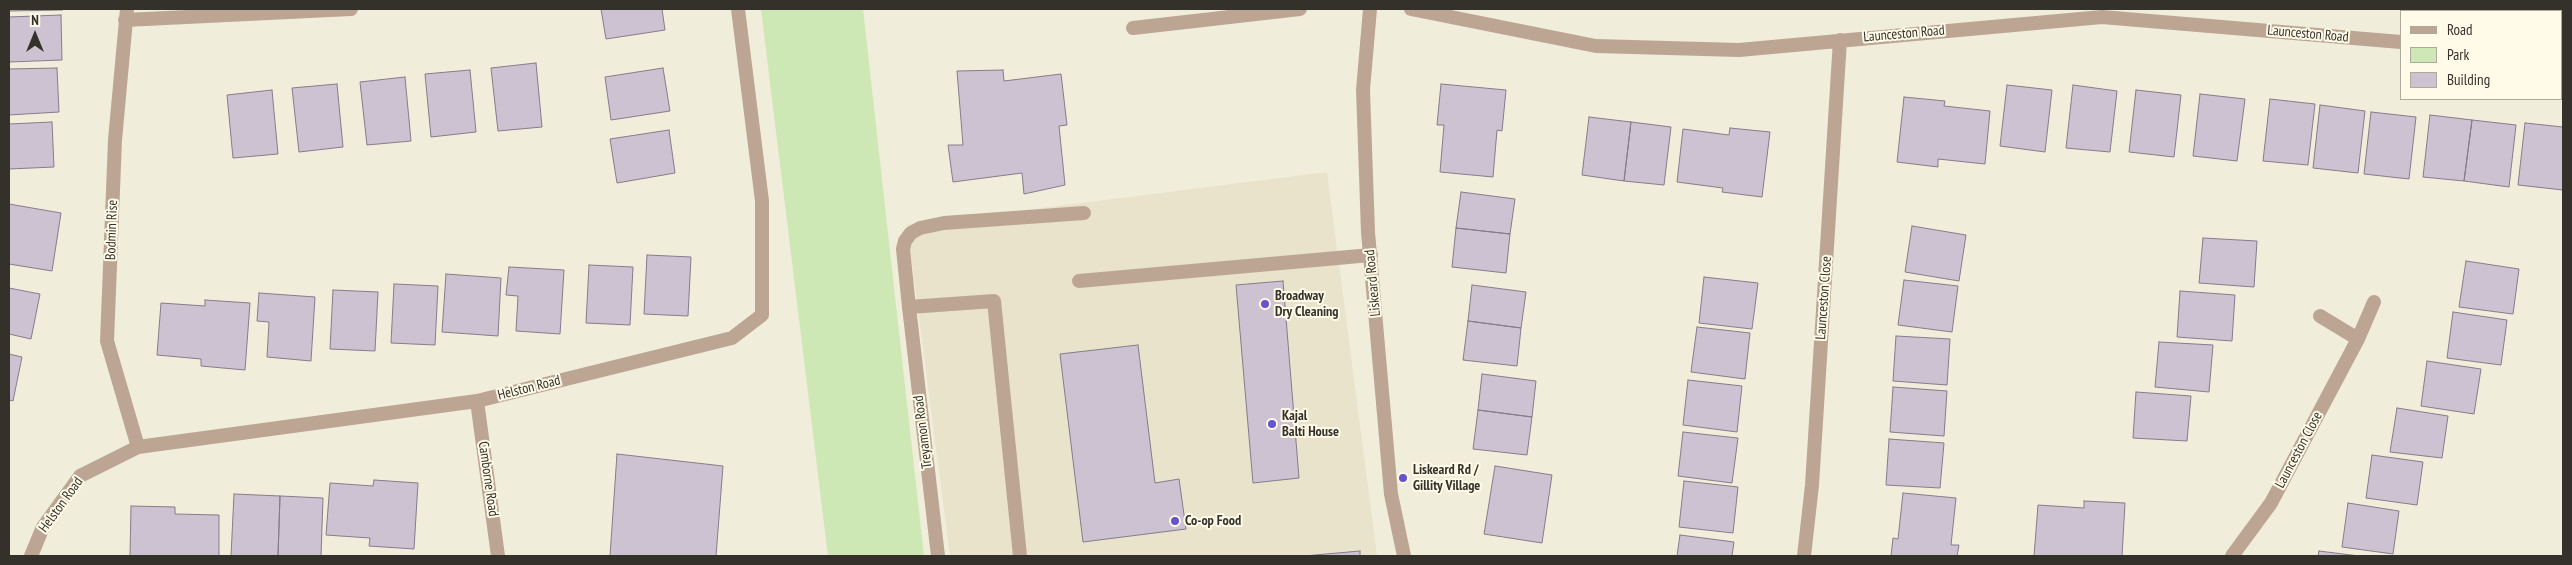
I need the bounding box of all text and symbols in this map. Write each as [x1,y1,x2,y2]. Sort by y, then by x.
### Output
north arrow [10,10,60,60]
legend [2400,10,2562,100]
text: N [31,11,39,29]
text: Road [2447,20,2473,39]
street label: Launceston Road [1863,22,1945,46]
street label: Launceston Road [2267,22,2349,46]
text: Park [2447,45,2469,64]
text: Building [2447,70,2490,89]
street label: Bodmin Rise [103,200,121,260]
street label: Liskeard Road [1362,249,1384,317]
street label: Launceston Close [1813,256,1835,340]
place label: Broadway Dry Cleaning [1275,288,1339,321]
marker: Broadway Dry Cleaning [1259,298,1271,310]
street label: Helston Road [496,372,562,404]
street label: Treyamon Road [910,395,936,469]
place label: Kajal Balti House [1282,408,1339,441]
street label: Launceston Close [2272,409,2326,491]
marker: Kajal Balti House [1266,418,1278,430]
street label: Camborne Road [474,440,502,518]
place label: Liskeard Rd / Gillity Village [1413,462,1480,494]
marker: Liskeard Rd / Gillity Village [1397,472,1409,484]
street label: Helston Road [35,474,87,536]
place label: Co-op Food [1185,513,1241,529]
marker: Co-op Food [1169,515,1181,527]

